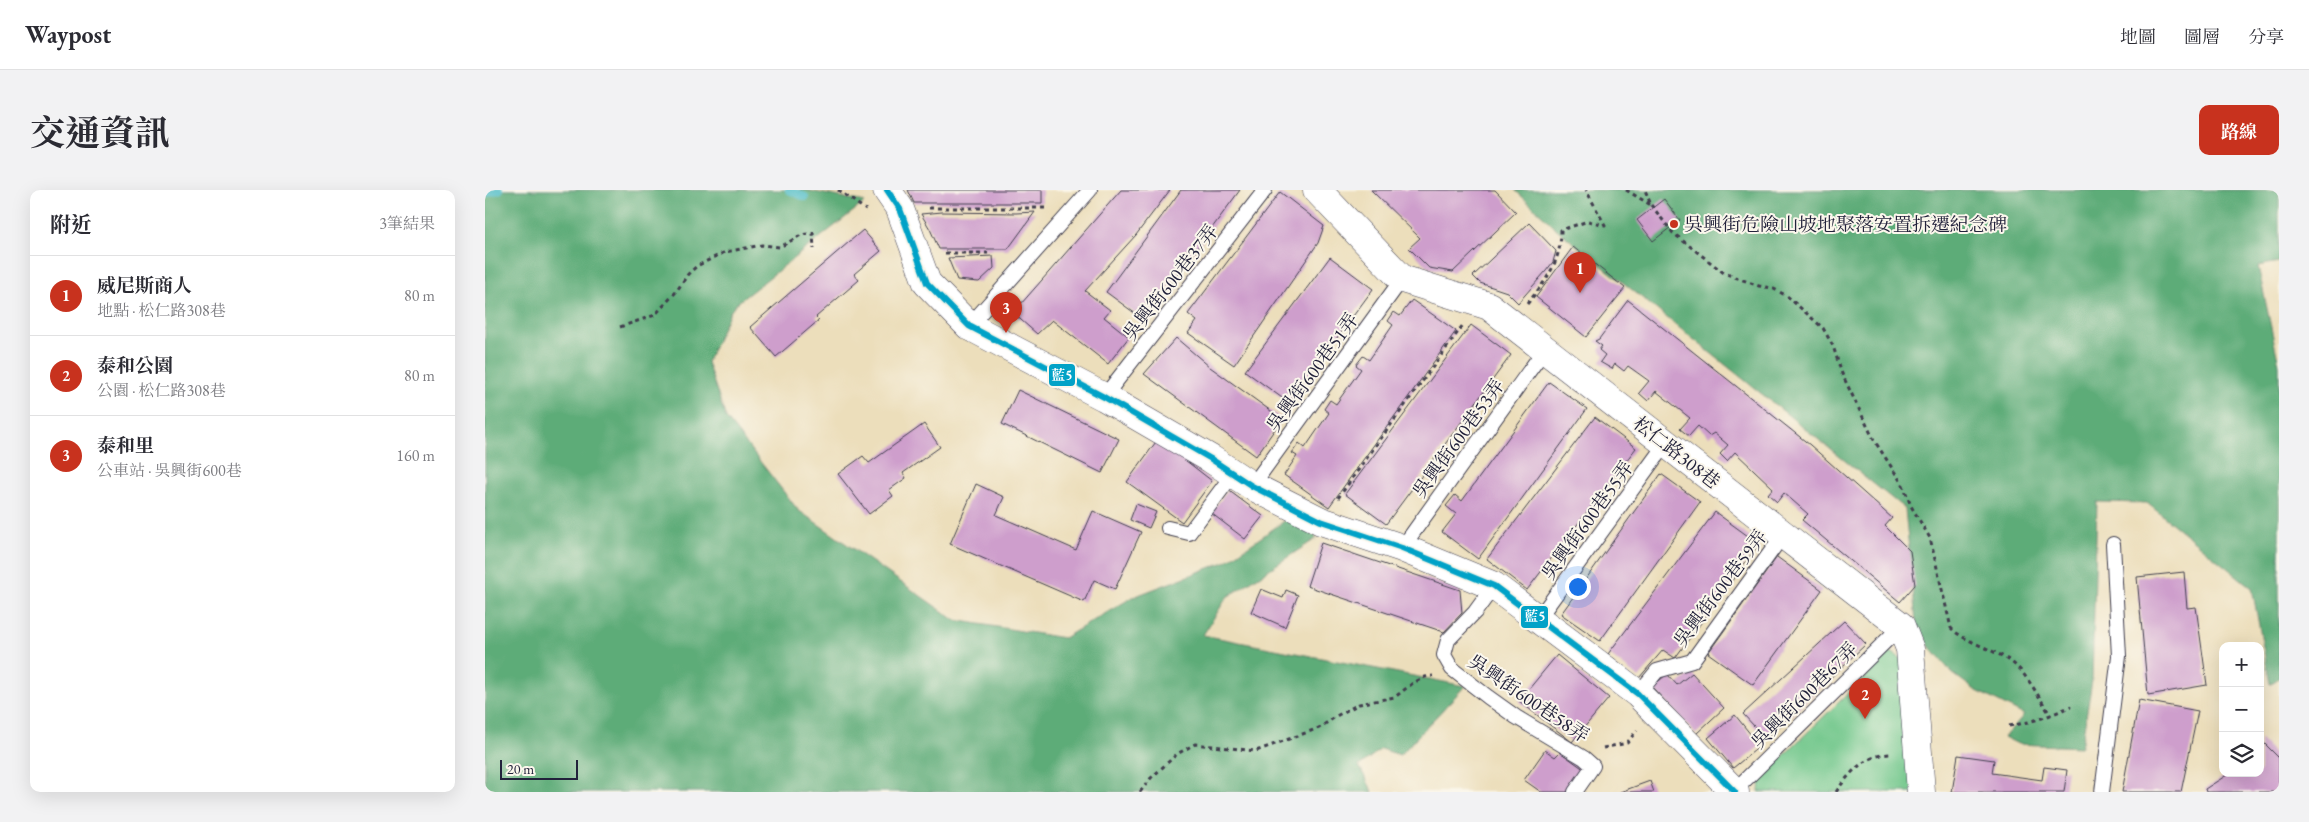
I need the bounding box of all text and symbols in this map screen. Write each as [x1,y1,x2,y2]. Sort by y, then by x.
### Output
text: Waypost [25,19,111,50]
text: 地圖 [2120,25,2156,48]
text: 圖層 [2184,25,2220,48]
text: 分享 [2248,25,2284,48]
button: 路線 [2199,105,2279,155]
text: 交通資訊 [30,110,170,155]
text: 附近 [50,211,92,238]
place label: 吳興街危險山坡地聚落安置拆遷紀念碑 [1684,212,2007,237]
text: 3筆結果 [379,213,435,234]
marker: 吳興街危險山坡地聚落安置拆遷紀念碑 [1668,218,1680,230]
street label: 吳興街600巷37弄 [1117,219,1224,345]
pin: 1 [1564,252,1596,293]
text: 威尼斯商人 [97,273,192,298]
text: 1 [62,285,70,306]
text: 80 m [404,285,435,306]
pin: 3 [990,292,1022,333]
text: 地點 · 松仁路308巷 [97,300,226,321]
street label: 吳興街600巷51弄 [1261,308,1364,437]
text: 泰和公園 [97,353,173,378]
line badge: 藍5 [1048,363,1076,387]
text: 2 [62,365,70,386]
text: 80 m [404,365,435,386]
text: 藍5 [1051,366,1073,384]
street label: 吳興街600巷53弄 [1407,374,1510,503]
text: 公園 · 松仁路308巷 [97,380,226,401]
street label: 松仁路308巷 [1628,411,1725,494]
text: 泰和里 [97,433,154,458]
text: 3 [62,445,70,466]
text: 160 m [396,445,435,466]
street label: 吳興街600巷55弄 [1536,456,1639,585]
text: 公車站 · 吳興街600巷 [97,460,242,481]
street label: 吳興街600巷59弄 [1668,525,1773,652]
your location [1565,574,1591,600]
line badge: 藍5 [1520,605,1549,629]
text: 藍5 [1524,607,1546,625]
street label: 吳興街600巷67弄 [1746,637,1863,754]
map controls [2219,642,2264,777]
button: + [2219,642,2264,687]
street label: 吳興街600巷58弄 [1463,649,1594,748]
pin: 2 [1849,678,1881,719]
button: − [2219,687,2264,732]
button: layers [2219,732,2264,777]
scale bar [500,757,577,780]
text: 20 m [507,760,534,778]

